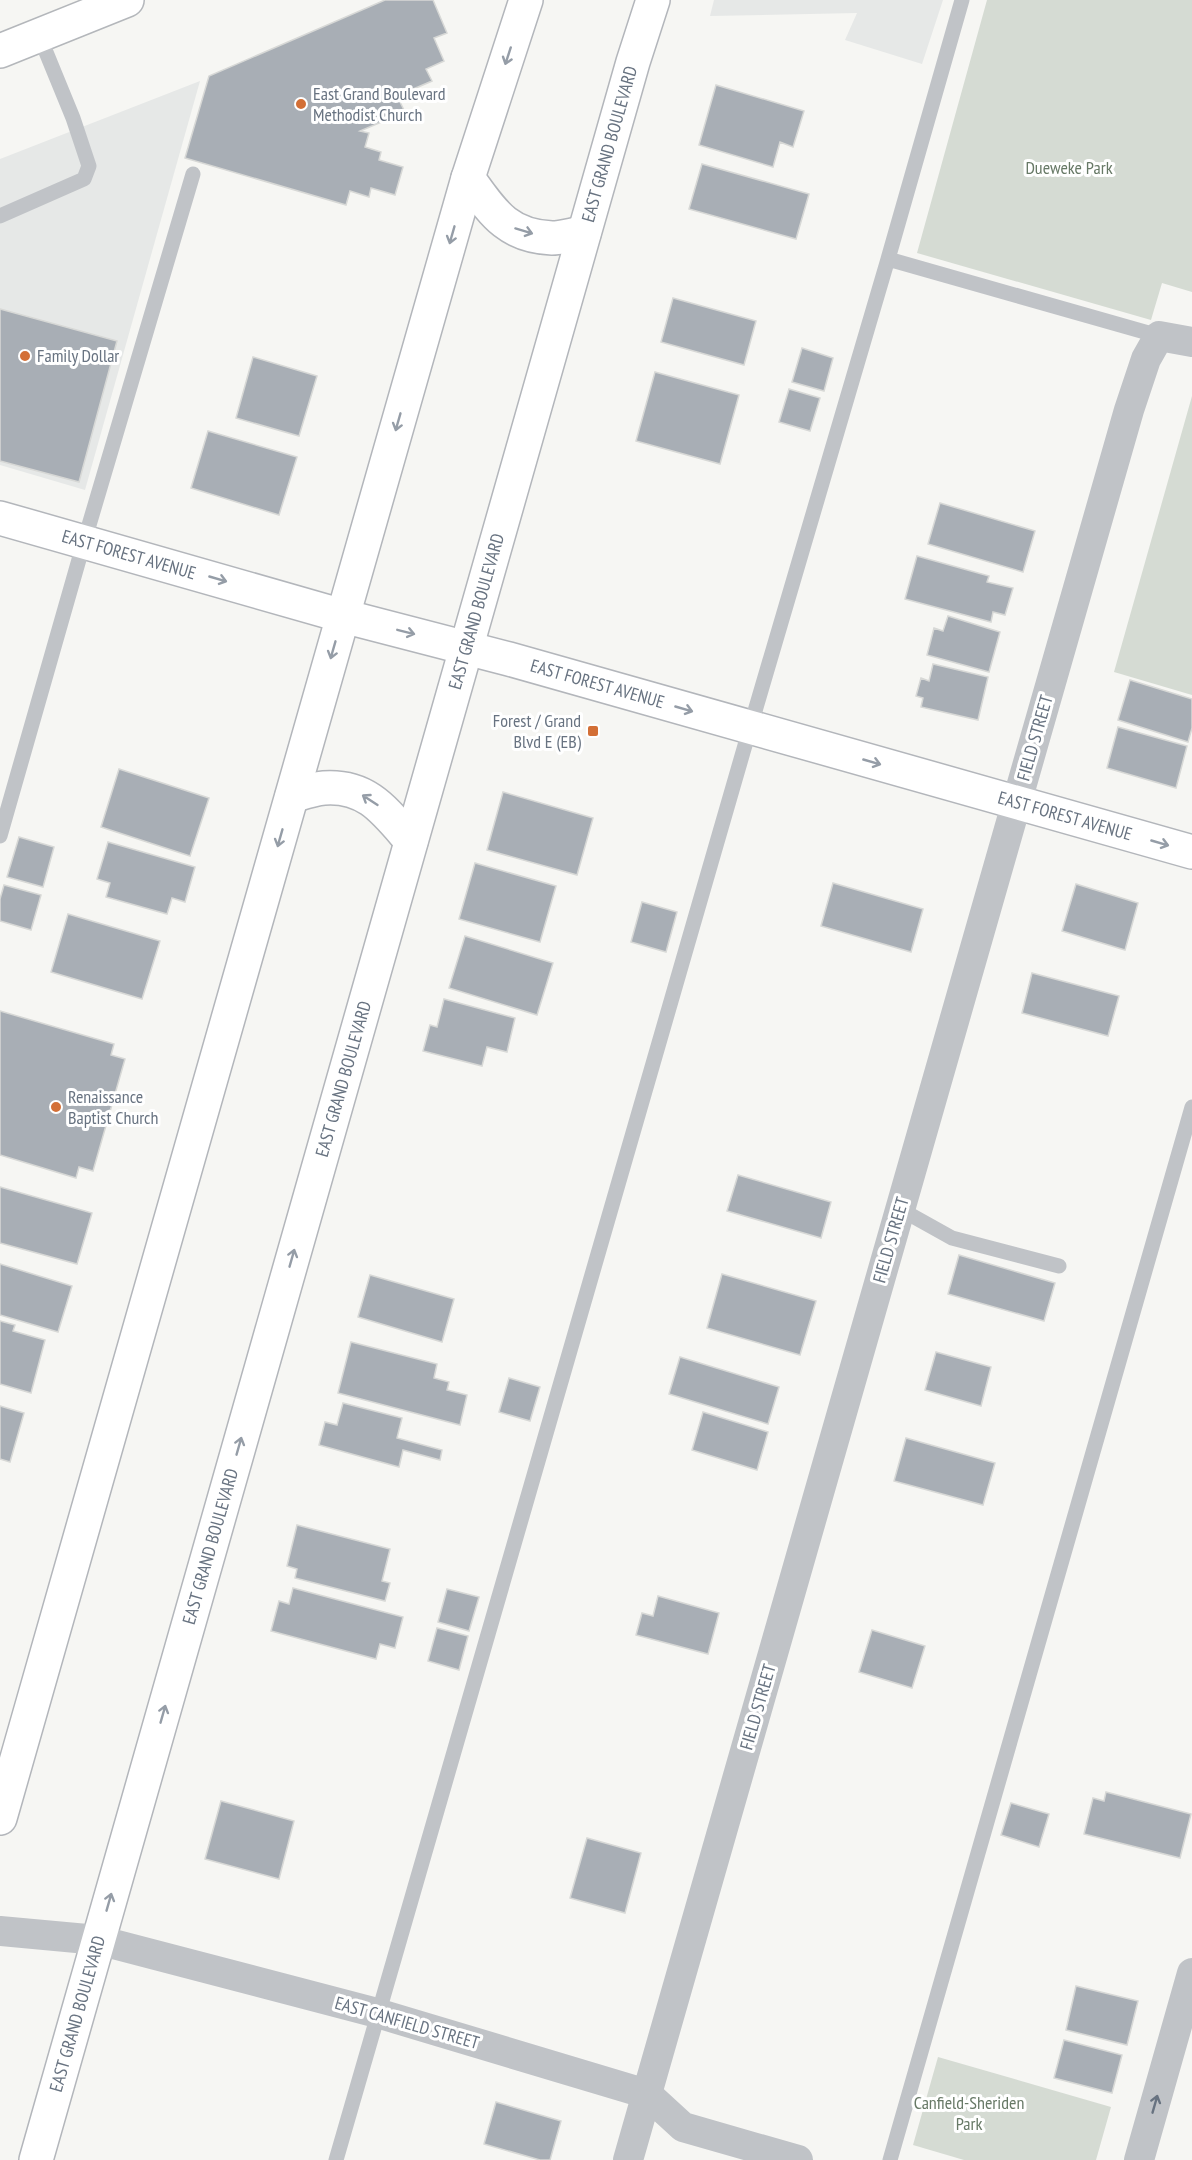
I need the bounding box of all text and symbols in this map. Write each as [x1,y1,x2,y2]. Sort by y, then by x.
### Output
one-way arrow [501,46,512,65]
street label: EAST GRAND BOULEVARD [576,63,642,225]
place label: East Grand Boulevard Methodist Church [313,82,446,126]
marker: East Grand Boulevard Methodist Church [294,97,308,111]
park label: Dueweke Park [1025,156,1113,179]
one-way arrow [446,225,457,244]
one-way arrow [514,226,533,237]
place label: Family Dollar [37,344,119,367]
marker: Family Dollar [18,349,32,363]
one-way arrow [392,412,403,431]
street label: EAST FOREST AVENUE [59,524,199,584]
street label: EAST GRAND BOULEVARD [443,531,509,692]
one-way arrow [208,574,227,585]
one-way arrow [396,626,415,638]
one-way arrow [327,640,338,659]
street label: EAST FOREST AVENUE [528,654,667,713]
street label: FIELD STREET [1011,692,1058,783]
one-way arrow [674,704,693,715]
place label: Forest / Grand Blvd E (EB) [493,709,582,753]
marker: Forest / Grand Blvd E (EB) [586,724,600,738]
one-way arrow [862,757,881,768]
street label: EAST FOREST AVENUE [996,786,1135,845]
one-way arrow [361,793,378,806]
one-way arrow [274,828,285,847]
one-way arrow [1151,838,1170,849]
street label: EAST GRAND BOULEVARD [310,998,376,1159]
place label: Renaissance Baptist Church [68,1085,158,1129]
marker: Renaissance Baptist Church [49,1100,63,1114]
street label: FIELD STREET [867,1194,914,1285]
one-way arrow [287,1249,298,1268]
one-way arrow [234,1437,245,1456]
street label: EAST GRAND BOULEVARD [177,1466,243,1627]
street label: FIELD STREET [734,1661,781,1752]
one-way arrow [157,1705,169,1724]
one-way arrow [104,1893,115,1912]
street label: EAST GRAND BOULEVARD [44,1933,110,2094]
street label: EAST CANFIELD STREET [332,1991,482,2054]
park label: Canfield-Sheriden Park [914,2091,1024,2135]
one-way arrow [1150,2095,1161,2114]

